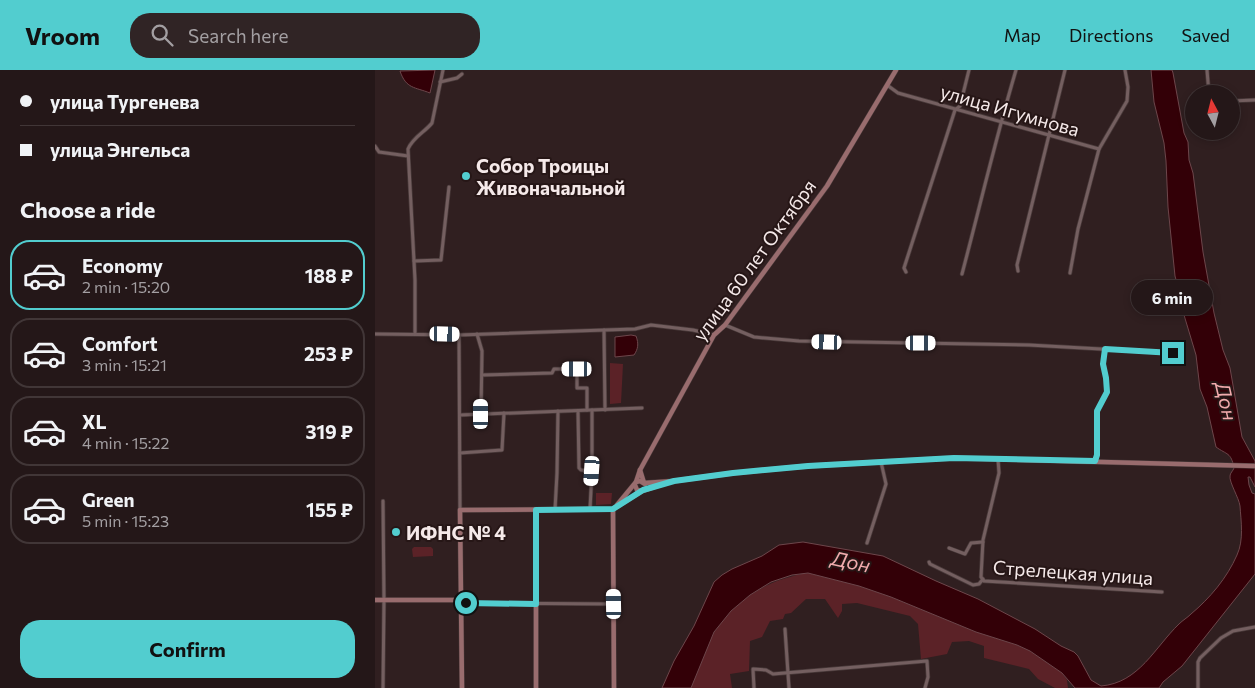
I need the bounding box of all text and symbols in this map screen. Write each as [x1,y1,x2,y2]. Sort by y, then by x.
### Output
search box [130,13,480,58]
text: Vroom [25,21,100,50]
icon: search [148,21,176,49]
text: Search here [188,24,289,47]
text: Map [1004,24,1041,46]
text: Directions [1069,24,1153,46]
text: Saved [1181,24,1230,46]
street label: улица Игумнова [938,79,1082,141]
north arrow [1185,85,1240,140]
map controls [1185,85,1240,140]
text: улица Тургенева [50,90,199,113]
text: улица Энгельса [50,138,190,161]
place label: Собор Троицы Живоначальной [476,154,625,199]
marker: Собор Троицы Живоначальной [460,170,472,182]
street label: улица 60 лет Октября [688,175,820,345]
text: Choose a ride [20,196,155,223]
icon: car [22,253,67,298]
text: Economy [82,254,163,277]
text: 188 ₽ [305,264,353,287]
text: 2 min · 15:20 [82,277,170,296]
callout: 6 min [1132,280,1214,316]
text: 6 min [1152,288,1192,307]
car [429,326,460,342]
icon: car [22,331,67,376]
text: Comfort [82,332,158,355]
car [811,334,842,350]
car [906,336,936,351]
text: 253 ₽ [304,342,353,365]
route end [1162,342,1184,364]
text: 3 min · 15:21 [82,355,167,374]
car [562,362,592,377]
water label: Дон [1210,377,1243,423]
car [473,399,488,429]
icon: car [22,409,67,454]
text: XL [82,410,107,433]
text: 319 ₽ [305,420,353,443]
text: 4 min · 15:22 [82,433,169,452]
car [583,456,600,486]
icon: car [22,487,67,532]
text: Green [82,488,134,511]
text: 155 ₽ [306,498,353,521]
text: 5 min · 15:23 [82,511,169,530]
place label: ИФНС № 4 [406,521,506,544]
marker: ИФНС № 4 [390,526,402,538]
water label: Дон [827,545,873,577]
street label: Стрелецкая улица [992,555,1154,589]
car [606,589,621,619]
route start [455,592,477,614]
button: Confirm [20,620,355,678]

